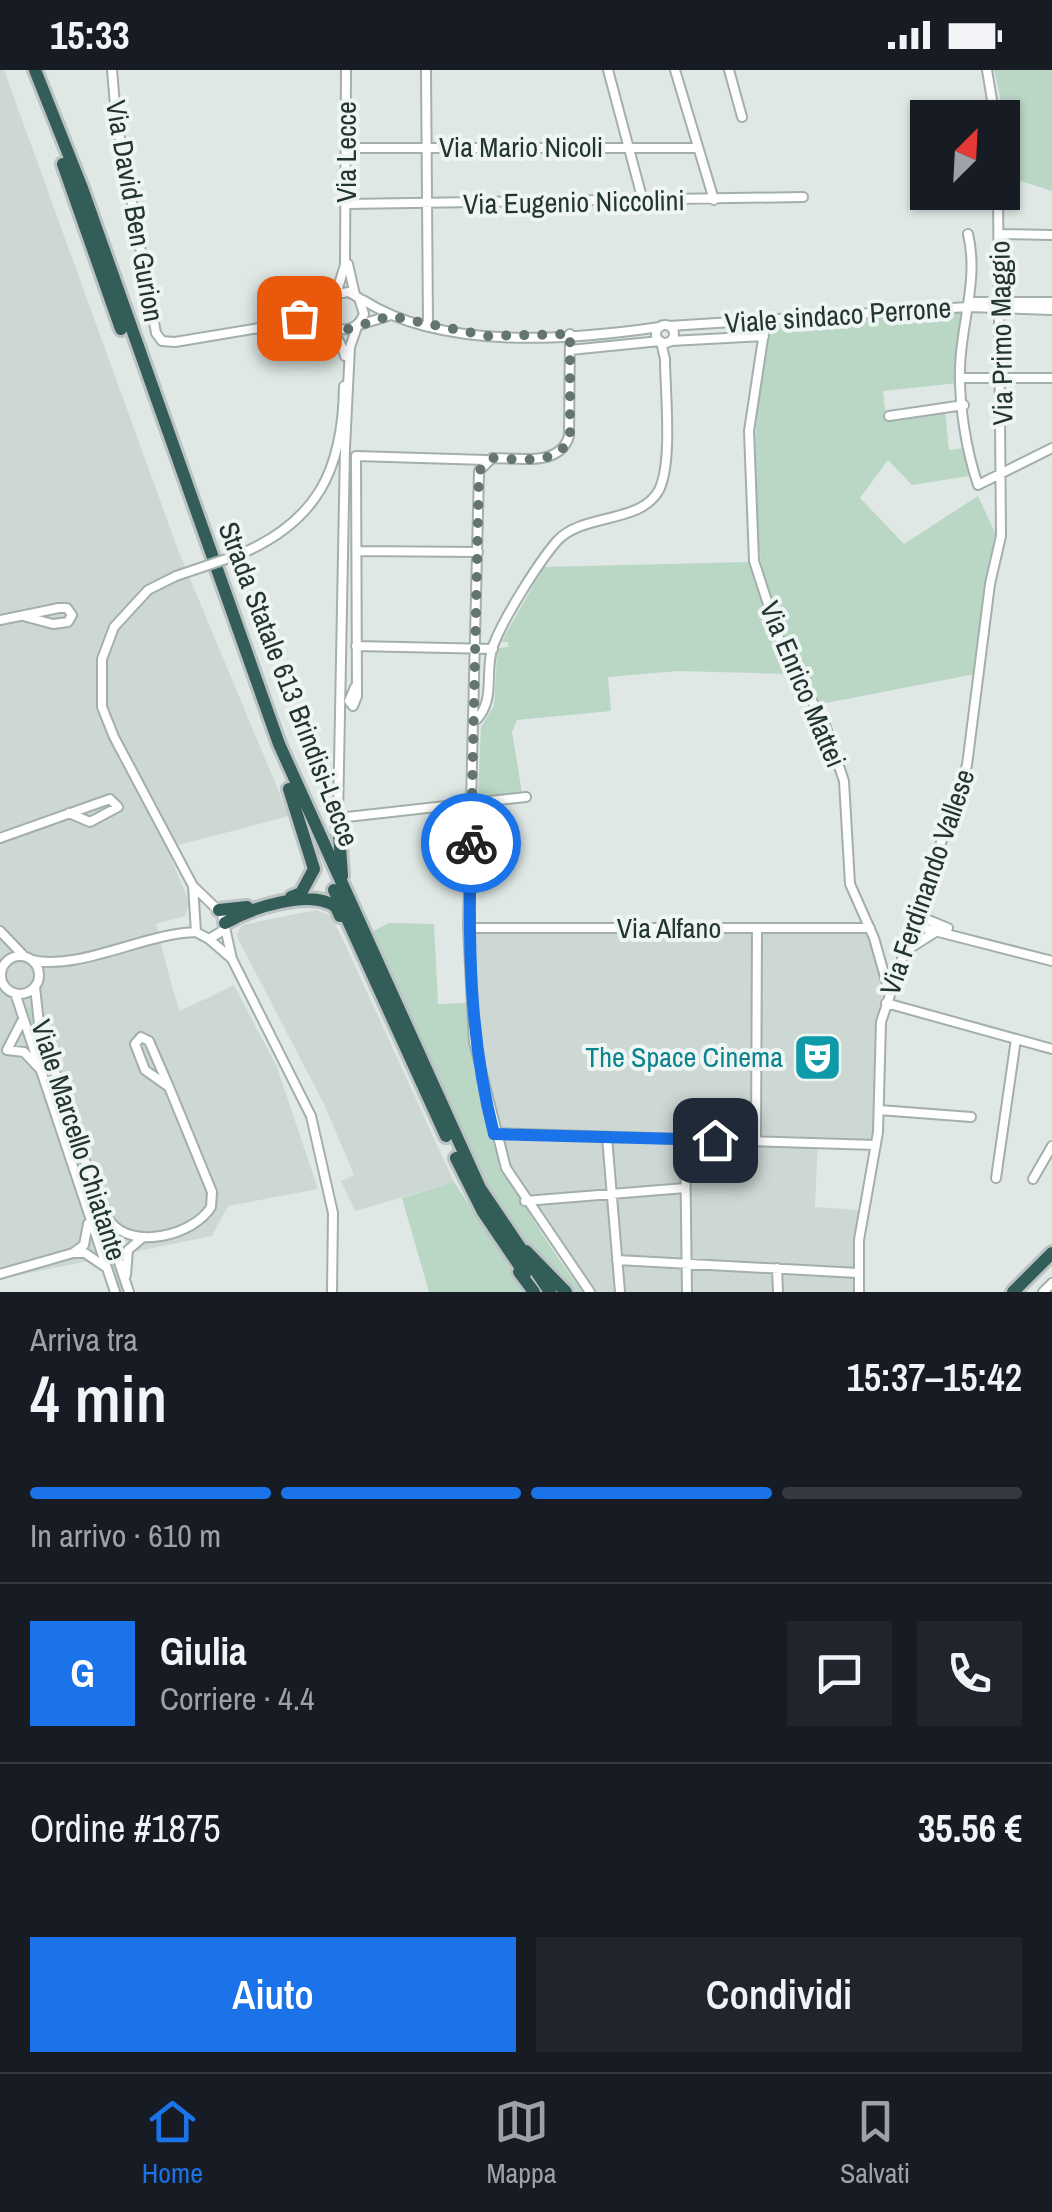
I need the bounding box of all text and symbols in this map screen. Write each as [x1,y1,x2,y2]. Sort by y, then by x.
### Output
text: 15:33 [50,10,130,61]
street label: Via David Ben Gurion [97,97,173,325]
north arrow [910,100,1020,210]
map controls [910,100,1020,210]
street label: Via Lecce [327,101,365,203]
street label: Via Mario Nicoli [439,128,603,166]
street label: Via Eugenio Niccolini [463,181,685,223]
street label: Via Primo Maggio [980,240,1022,426]
pin [257,276,342,361]
street label: Viale sindaco Perrone [724,288,952,342]
icon: bag [272,291,327,346]
street label: Strada Statale 613 Brindisi-Lecce [210,516,368,852]
street label: Via Enrico Mattei [751,595,855,773]
street label: Via Ferdinando Vallese [870,764,984,1000]
courier [421,793,521,893]
icon: bike [444,816,499,871]
street label: Via Alfano [617,909,721,947]
street label: Viale Marcello Chiatante [22,1015,136,1265]
theatre icon: The Space Cinema [792,1031,844,1083]
place label: The Space Cinema [585,1038,783,1076]
pin [673,1098,758,1183]
icon: home [688,1113,743,1168]
text: Arriva tra [30,1318,138,1361]
text: 15:37–15:42 [846,1352,1022,1403]
text: 4 min [30,1355,167,1442]
text: In arrivo · 610 m [30,1514,221,1557]
button: chat [787,1621,892,1726]
button: phone [917,1621,1022,1726]
text: Giulia [160,1626,247,1677]
text: G [70,1648,95,1699]
text: Corriere · 4.4 [160,1677,315,1720]
text: Ordine #1875 [30,1803,221,1854]
text: 35.56 € [918,1803,1022,1854]
button: Aiuto [30,1937,516,2052]
button: Condividi [536,1937,1022,2052]
tab: Home [142,2094,203,2192]
tab: Mappa [486,2094,557,2192]
tab: Salvati [840,2094,910,2192]

